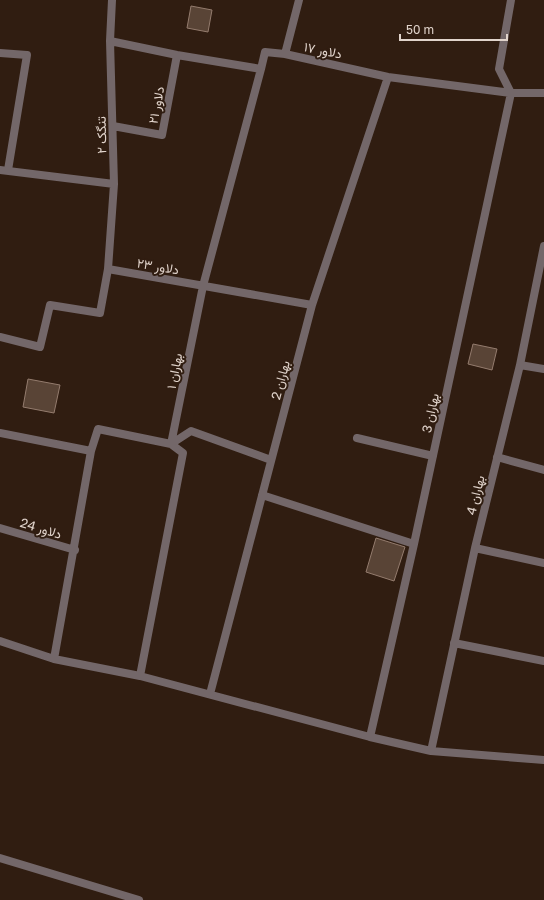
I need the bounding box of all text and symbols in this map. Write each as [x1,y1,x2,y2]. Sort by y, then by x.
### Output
scale bar [400,16,507,42]
text: 50 m [406,22,434,37]
street label: دلاور ۱۷ [302,38,344,63]
street label: دلاور ۲۱ [145,85,168,125]
street label: تنگک ۲ [93,116,109,154]
street label: دلاور ۲۳ [136,254,180,279]
street label: بهاران ۱ [163,352,186,390]
street label: بهاران 2 [267,359,294,402]
street label: بهاران 3 [418,392,443,434]
street label: بهاران 4 [462,473,489,517]
street label: دلاور 24 [18,514,64,543]

